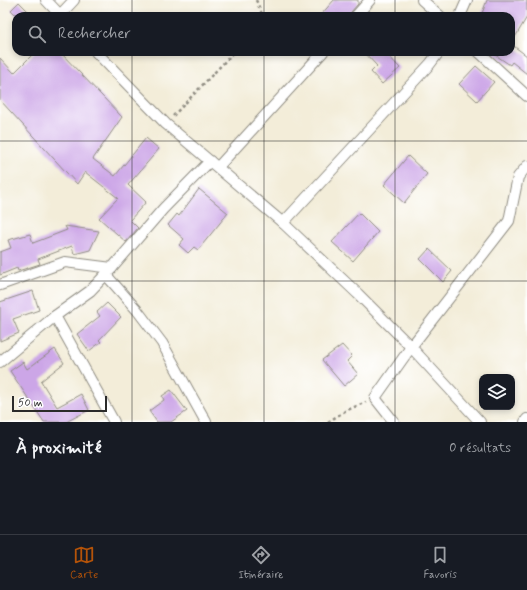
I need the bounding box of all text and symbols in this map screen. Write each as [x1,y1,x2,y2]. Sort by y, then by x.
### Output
search box [12,12,515,56]
icon: search [26,23,48,45]
text: Rechercher [58,24,131,44]
map controls [479,374,515,410]
button: layers [479,374,515,410]
scale bar [12,394,107,413]
text: 50 m [18,396,43,410]
text: À proximité [16,437,101,459]
text: 0 résultats [449,440,511,457]
tab: Carte [70,544,98,582]
tab: Itinéraire [238,544,283,582]
tab: Favoris [424,544,457,582]

